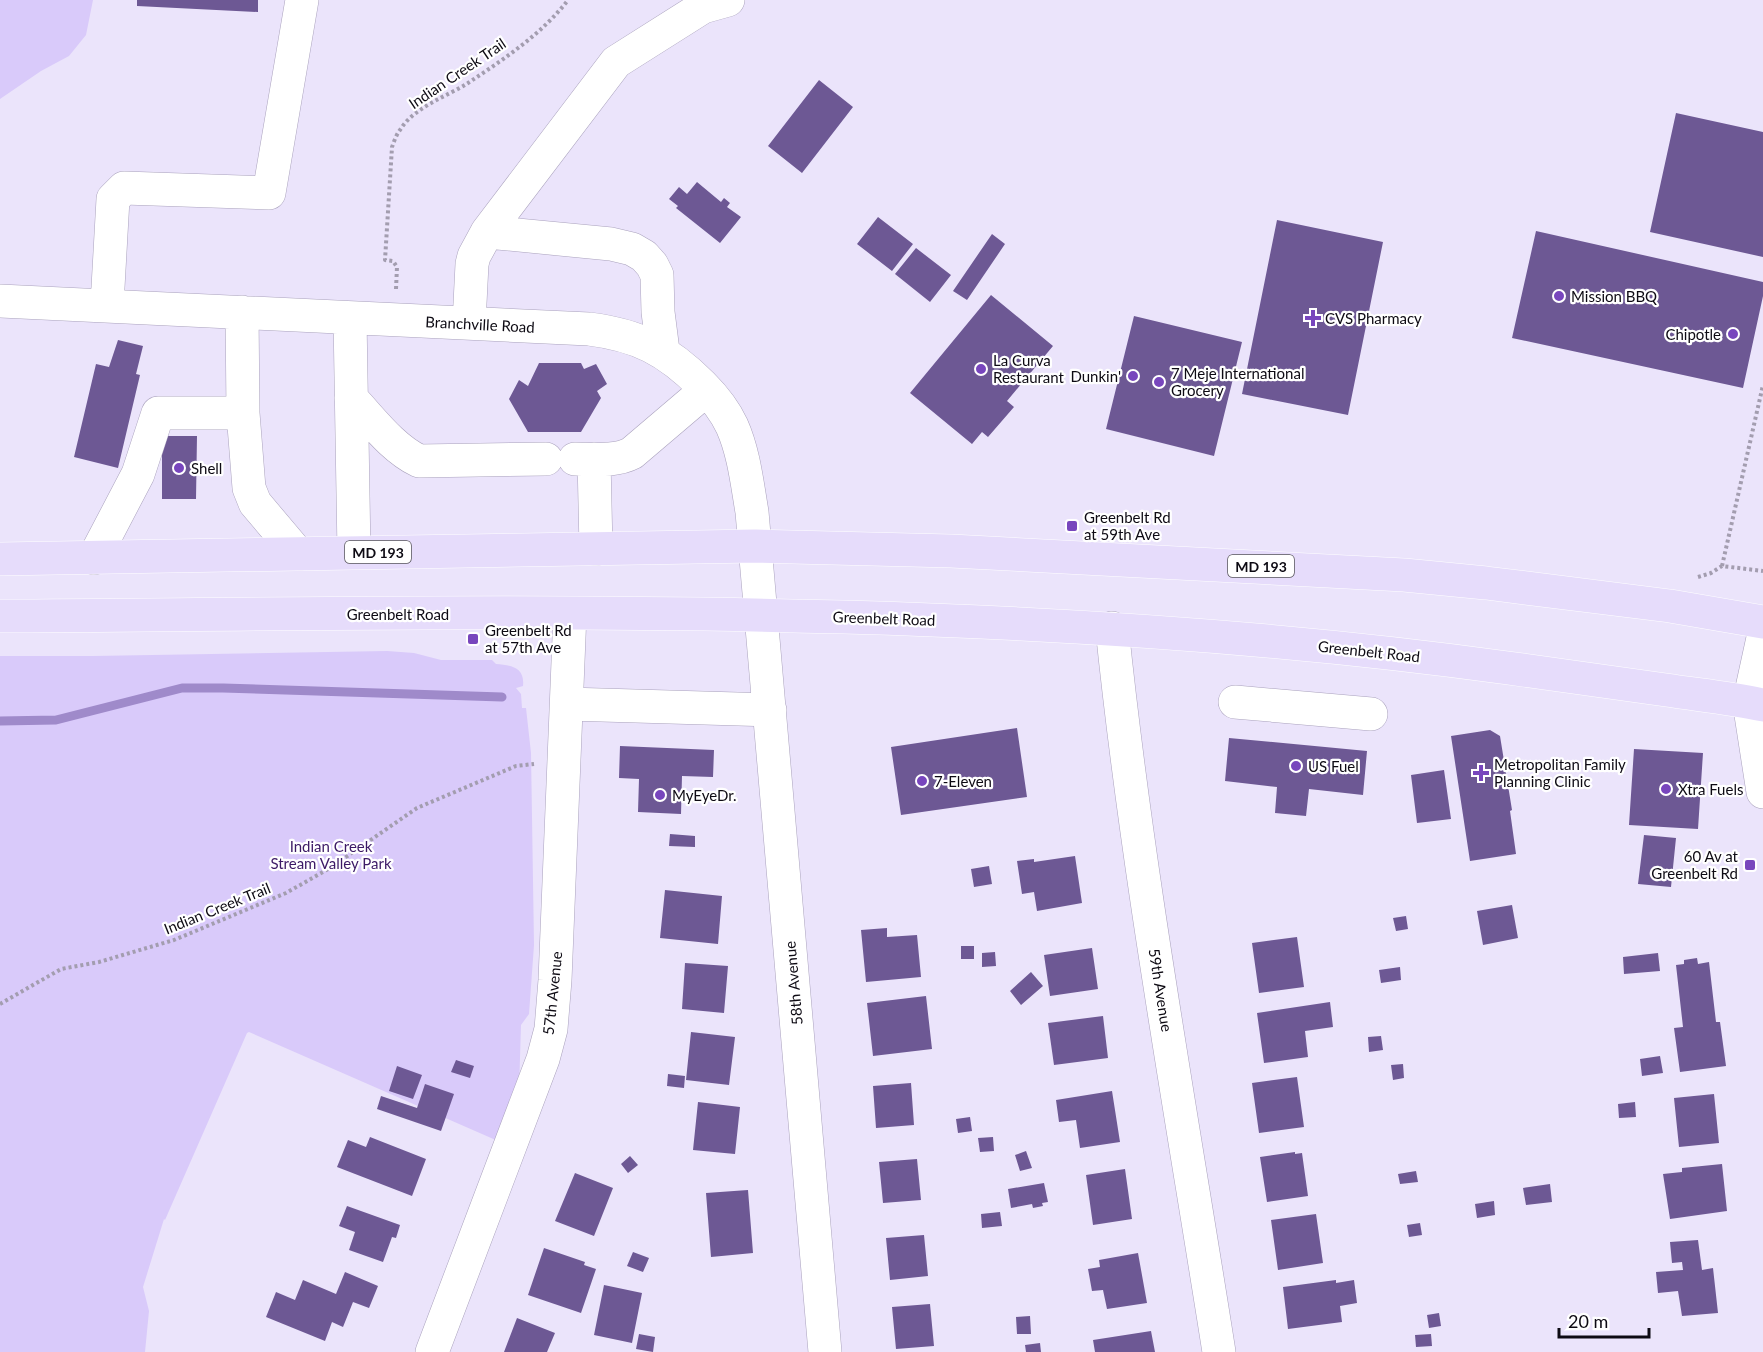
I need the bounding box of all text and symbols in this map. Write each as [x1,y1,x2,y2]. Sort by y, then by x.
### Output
street label: Indian Creek Trail [405,34,509,112]
place label: Mission BBQ [1571,287,1657,305]
marker: Mission BBQ [1552,289,1566,303]
place label: CVS Pharmacy [1325,309,1422,327]
marker: CVS Pharmacy [1306,311,1320,325]
street label: Branchville Road [425,312,535,336]
place label: Chipotle [1665,325,1721,343]
marker: Chipotle [1726,327,1740,341]
place label: La Curva Restaurant [993,351,1065,386]
marker: La Curva Restaurant [974,362,988,376]
place label: 7 Meje International Grocery [1171,364,1304,399]
place label: Dunkin' [1070,367,1121,385]
marker: Dunkin' [1126,369,1140,383]
marker: 7 Meje International Grocery [1152,375,1166,389]
place label: Shell [191,459,222,477]
marker: Shell [172,461,186,475]
place label: Greenbelt Rd at 59th Ave [1084,508,1171,543]
marker: Greenbelt Rd at 59th Ave [1065,519,1079,533]
road number: MD 193 [345,541,411,563]
road number: MD 193 [1228,555,1294,577]
street label: Greenbelt Road [347,605,449,623]
street label: Greenbelt Road [832,607,936,629]
place label: Greenbelt Rd at 57th Ave [485,621,572,656]
marker: Greenbelt Rd at 57th Ave [466,632,480,646]
street label: Greenbelt Road [1317,637,1421,665]
place label: Metropolitan Family Planning Clinic [1494,755,1626,790]
place label: US Fuel [1308,757,1359,775]
marker: US Fuel [1289,759,1303,773]
marker: Metropolitan Family Planning Clinic [1472,764,1490,782]
place label: 7-Eleven [934,772,992,790]
marker: 7-Eleven [915,774,929,788]
place label: Xtra Fuels [1678,780,1743,798]
marker: Xtra Fuels [1659,782,1673,796]
place label: MyEyeDr. [672,786,737,804]
marker: MyEyeDr. [653,788,667,802]
park label: Indian Creek Stream Valley Park [270,837,392,872]
place label: 60 Av at Greenbelt Rd [1651,847,1739,882]
marker: 60 Av at Greenbelt Rd [1743,858,1757,872]
street label: Indian Creek Trail [161,878,273,938]
street label: 58th Avenue [780,940,806,1026]
street label: 59th Avenue [1146,947,1176,1033]
street label: 57th Avenue [539,950,565,1036]
scale bar [1559,1301,1649,1339]
text: 20 m [1568,1310,1608,1332]

